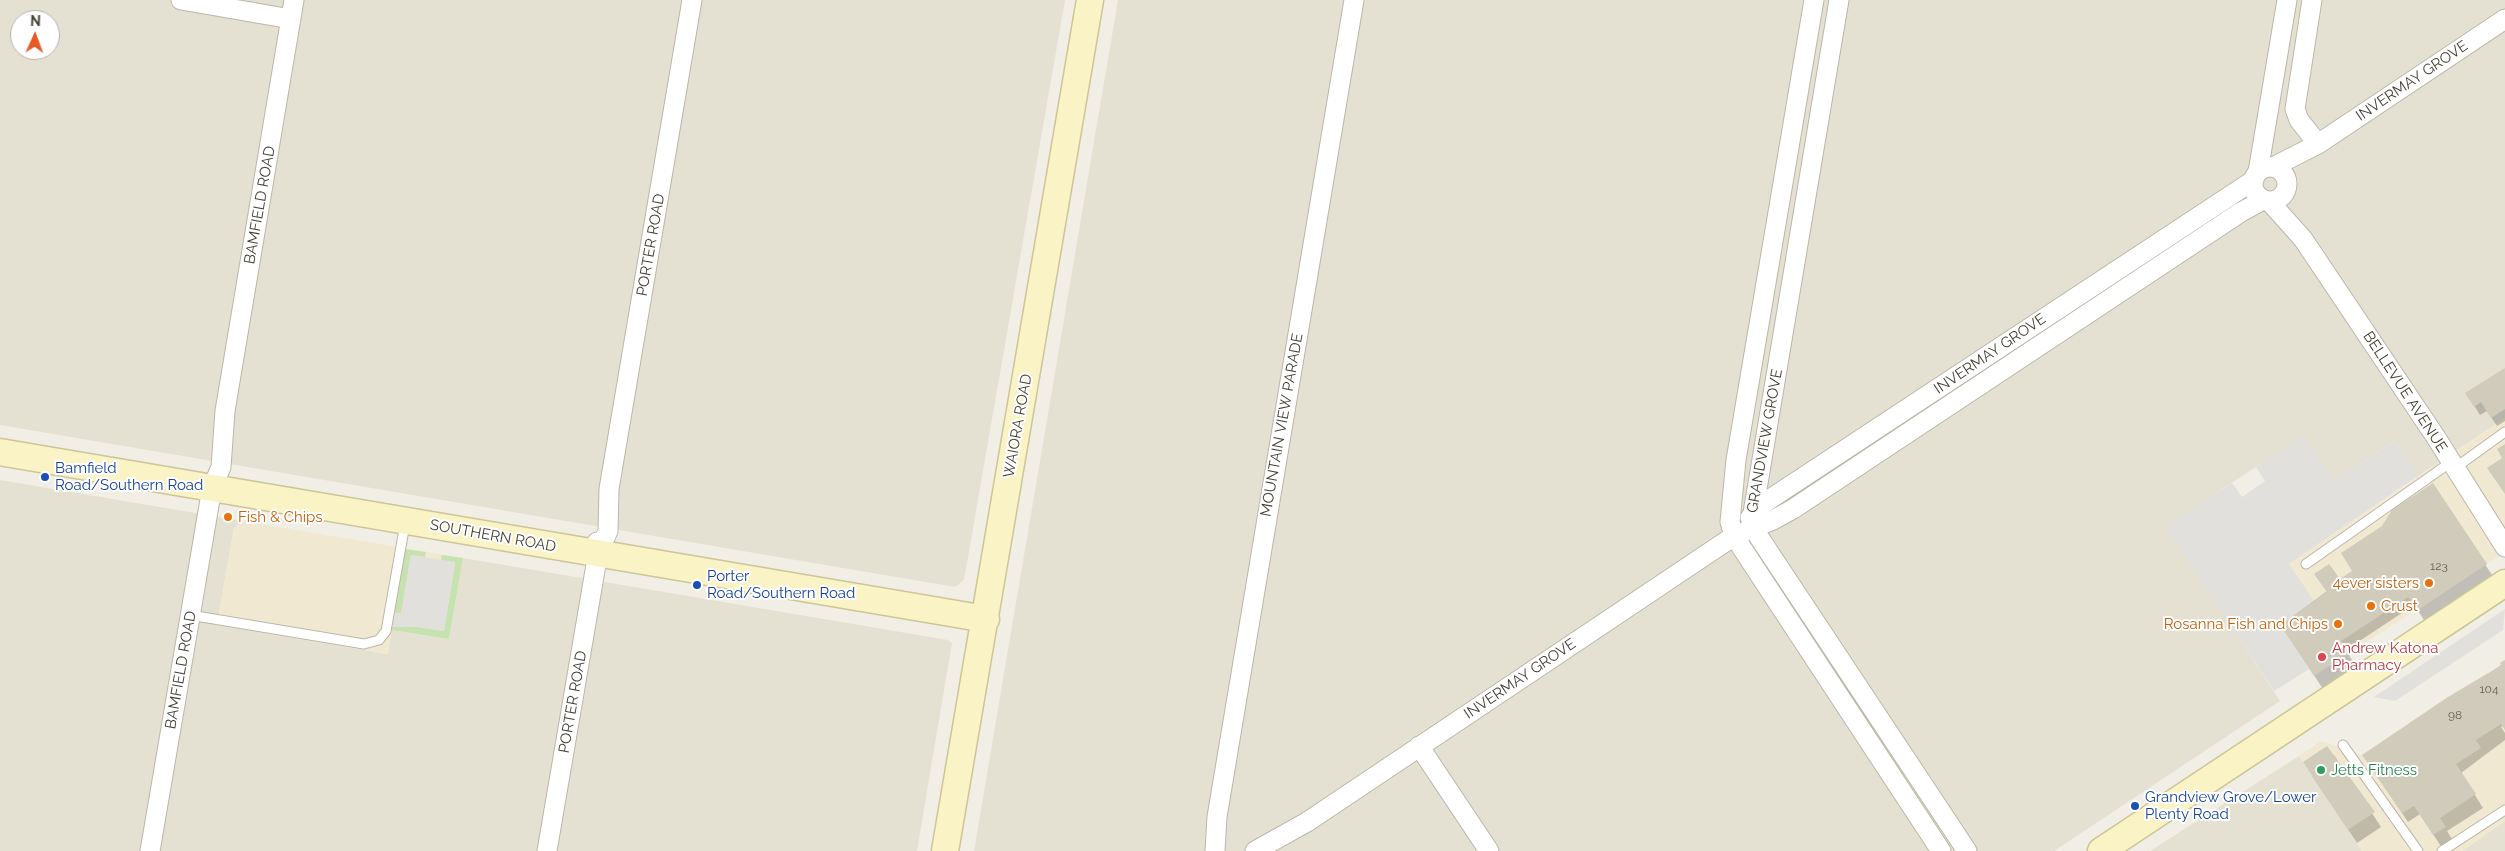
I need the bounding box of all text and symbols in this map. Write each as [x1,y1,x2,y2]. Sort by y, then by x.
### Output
north arrow [10,10,60,60]
text: N [30,13,41,29]
street label: INVERMAY GROVE [2353,37,2471,125]
street label: BAMFIELD ROAD [241,145,279,265]
street label: PORTER ROAD [633,192,669,298]
street label: INVERMAY GROVE [1931,310,2049,398]
street label: BELLEVUE AVENUE [2359,328,2451,456]
street label: MOUNTAIN VIEW PARADE [1257,332,1307,518]
street label: GRANDVIEW GROVE [1743,368,1787,514]
street label: WAIORA ROAD [1000,373,1036,479]
place label: Bamfield Road/Southern Road [55,459,203,494]
marker: Bamfield Road/Southern Road [39,471,51,483]
place label: Fish & Chips [238,508,323,526]
marker: Fish & Chips [222,511,234,523]
street label: SOUTHERN ROAD [429,516,557,556]
house number: 123 [2430,559,2448,573]
place label: Porter Road/Southern Road [707,567,855,602]
place label: 4ever sisters [2333,574,2419,592]
marker: 4ever sisters [2423,577,2435,589]
marker: Porter Road/Southern Road [691,579,703,591]
place label: Crust [2381,597,2418,615]
marker: Crust [2365,600,2377,612]
street label: BAMFIELD ROAD [162,610,200,730]
place label: Rosanna Fish and Chips [2164,615,2328,633]
marker: Rosanna Fish and Chips [2332,618,2344,630]
street label: INVERMAY GROVE [1461,635,1579,723]
place label: Andrew Katona Pharmacy [2332,639,2438,674]
street label: PORTER ROAD [555,649,591,755]
marker: Andrew Katona Pharmacy [2316,651,2328,663]
house number: 104 [2479,682,2499,696]
house number: 98 [2448,708,2462,722]
place label: Jetts Fitness [2331,761,2417,779]
marker: Jetts Fitness [2315,764,2327,776]
place label: Grandview Grove/Lower Plenty Road [2145,788,2316,823]
marker: Grandview Grove/Lower Plenty Road [2129,800,2141,812]

